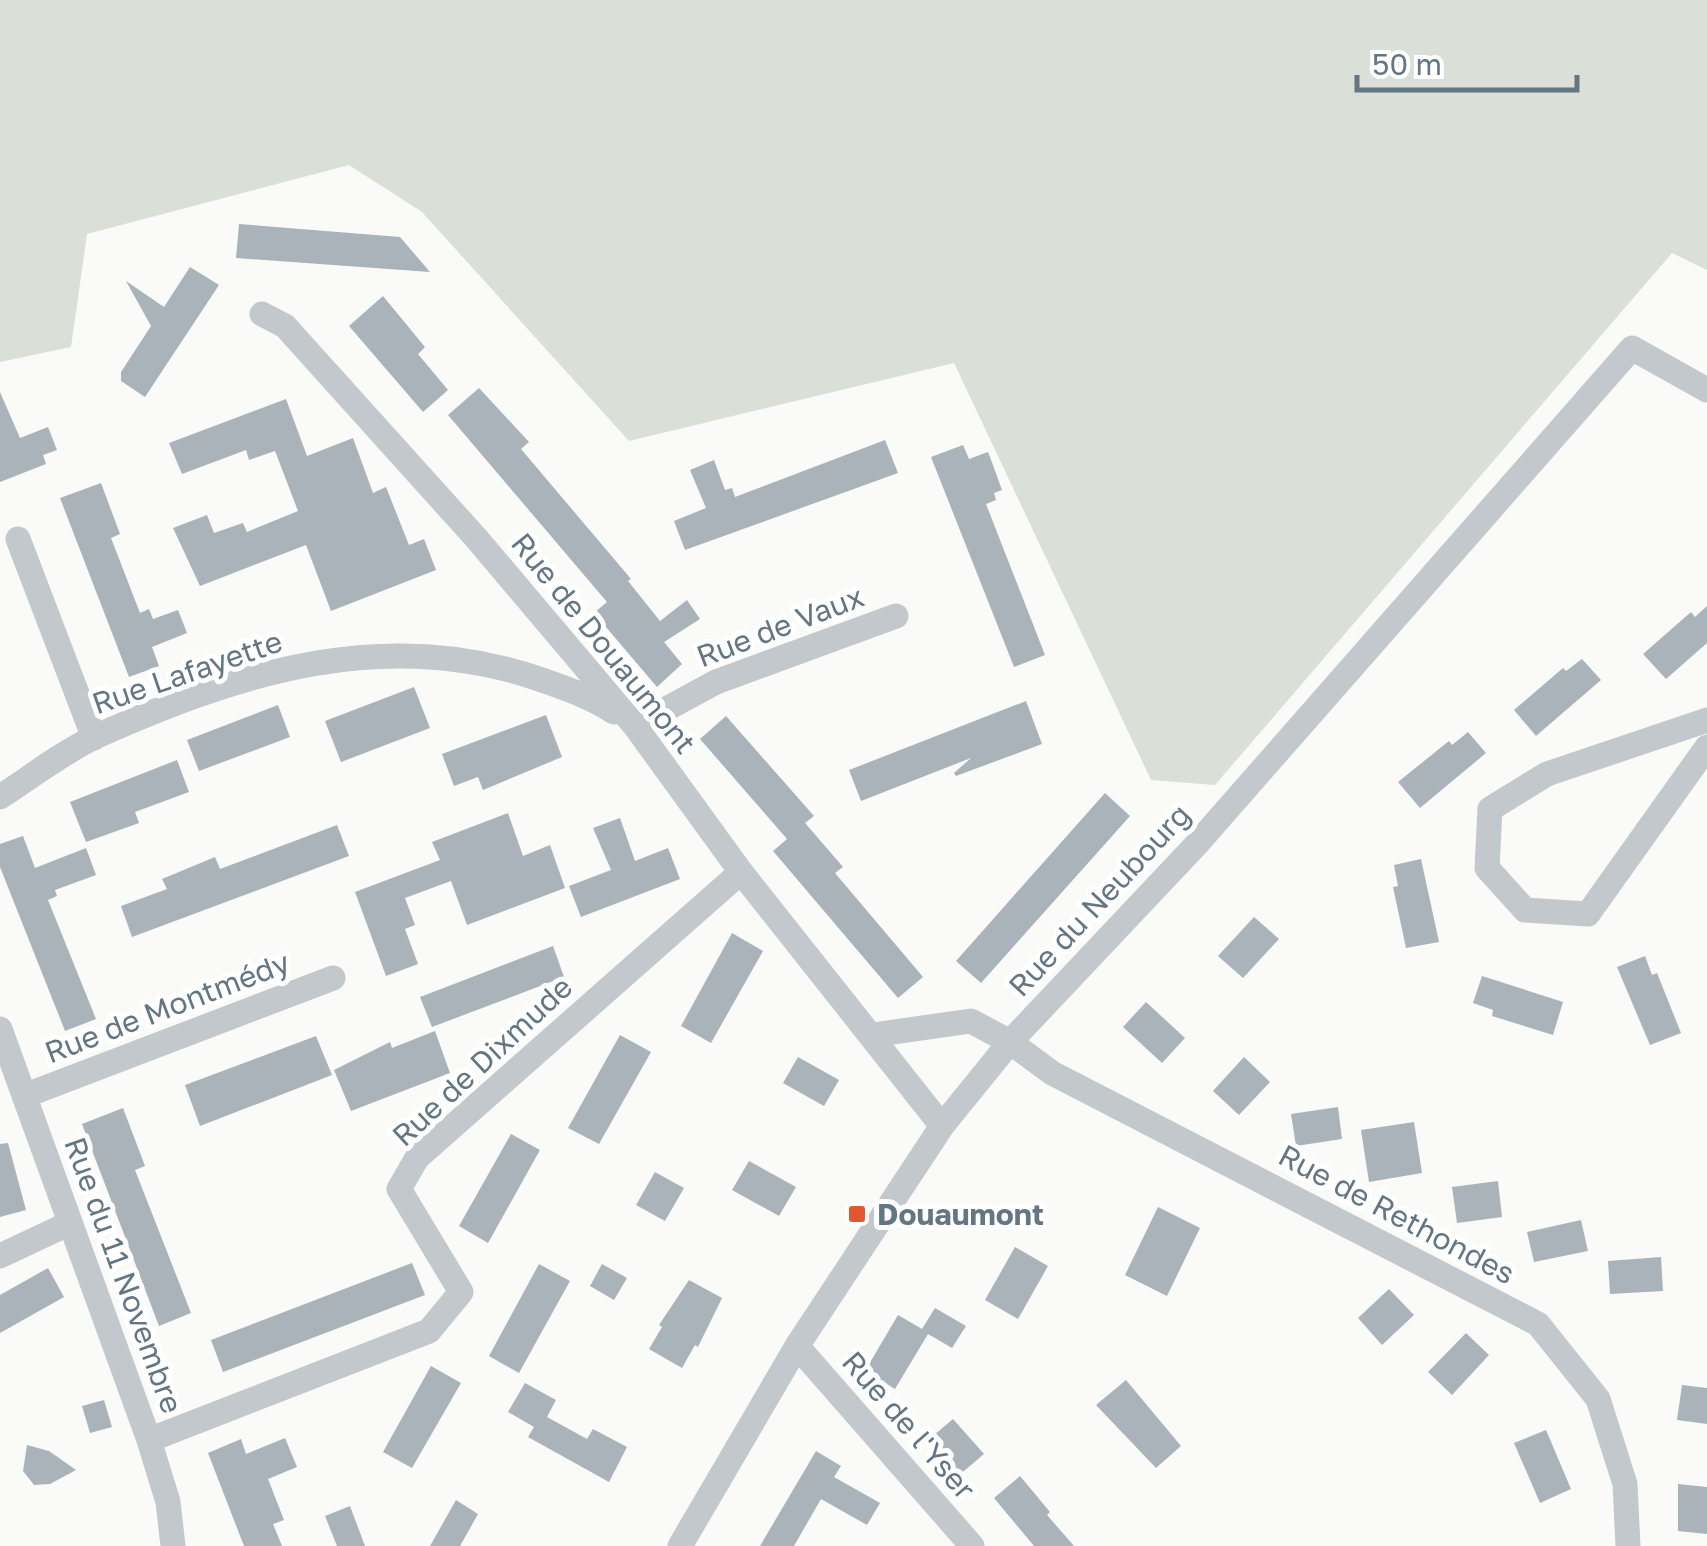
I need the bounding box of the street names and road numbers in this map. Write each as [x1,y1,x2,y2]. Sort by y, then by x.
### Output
street label: Rue de Douaumont [504,526,704,760]
street label: Rue de Vaux [691,578,869,674]
street label: Rue Lafayette [87,623,287,721]
street label: Rue du Neubourg [1001,796,1197,1004]
street label: Rue de Montmédy [39,944,295,1070]
street label: Rue de Dixmude [385,969,579,1153]
street label: Rue du 11 Novembre [57,1132,191,1418]
street label: Rue de Rethondes [1273,1137,1521,1291]
street label: Rue de l'Yser [835,1344,983,1507]

